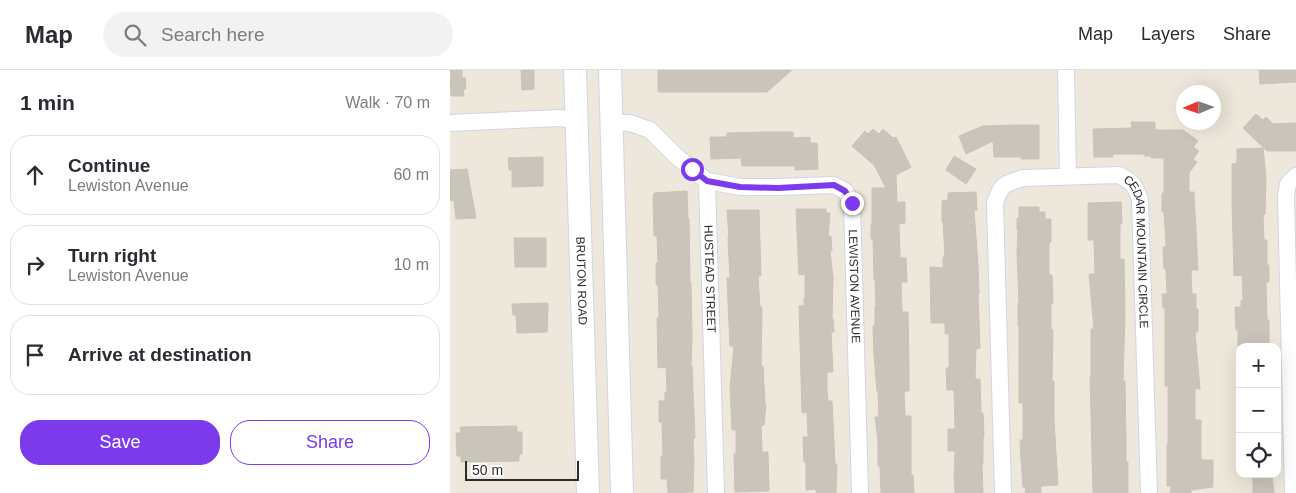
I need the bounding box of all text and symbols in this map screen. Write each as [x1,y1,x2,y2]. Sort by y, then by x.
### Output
search box [103,12,453,57]
text: Map [25,21,73,48]
icon: search [121,21,149,49]
text: Search here [161,24,265,45]
text: Map [1078,24,1113,44]
text: Layers [1141,24,1195,44]
text: Share [1223,24,1271,44]
north arrow [1176,85,1221,130]
text: 1 min [20,91,75,114]
text: Walk · 70 m [345,94,430,111]
text: Continue [68,155,150,176]
route start [681,158,704,181]
icon: ahead [21,161,49,189]
text: 60 m [393,166,429,183]
street label: CEDAR MOUNTAIN CIRCLE [1121,172,1151,329]
text: Lewiston Avenue [68,177,189,194]
route end [841,192,864,215]
street label: HUSTEAD STREET [701,225,718,334]
street label: LEWISTON AVENUE [846,229,863,343]
street label: BRUTON ROAD [573,236,590,326]
text: Turn right [68,245,156,266]
icon: right [21,251,49,279]
text: 10 m [393,256,429,273]
text: Lewiston Avenue [68,267,189,284]
icon: arrive [21,341,49,369]
map controls [1236,343,1281,478]
button: + [1236,343,1281,388]
text: Arrive at destination [68,344,252,365]
button: − [1236,388,1281,433]
button: Save [20,420,220,465]
button: Share [230,420,430,465]
button: locate [1236,433,1281,478]
scale bar [465,458,579,481]
text: 50 m [472,462,503,478]

